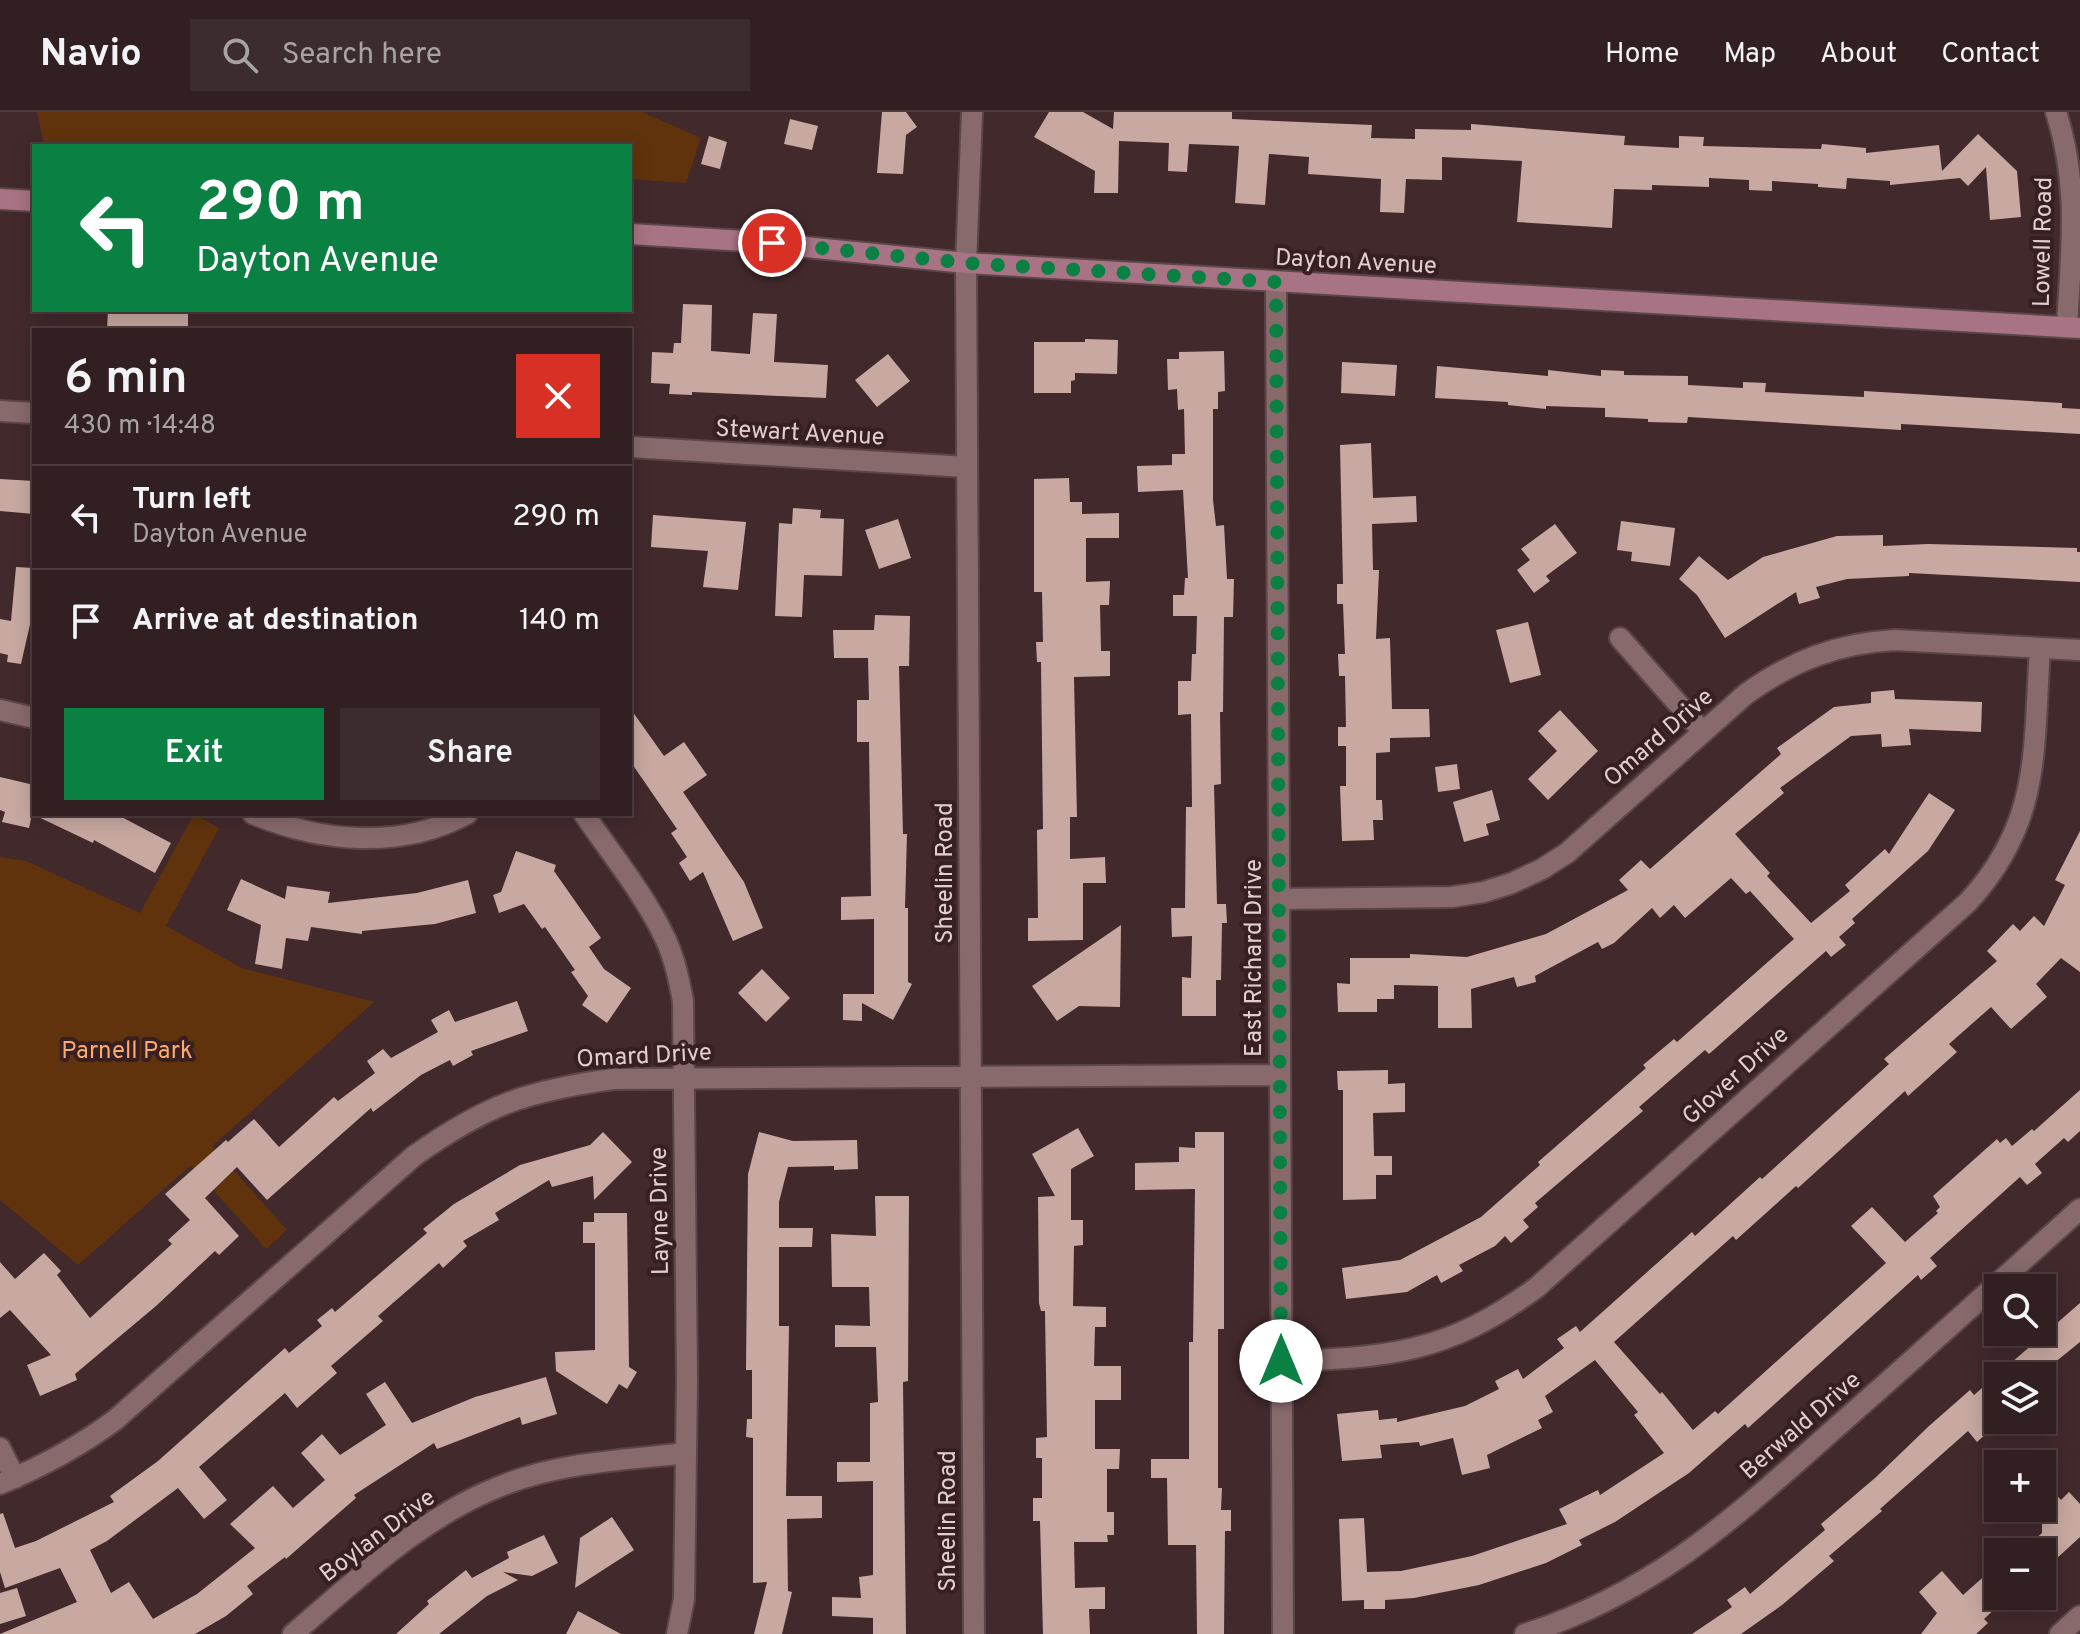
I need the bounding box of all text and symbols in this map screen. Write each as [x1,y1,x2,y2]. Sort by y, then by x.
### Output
search box [190,19,750,91]
text: Navio [40,31,142,80]
icon: search [218,33,262,77]
text: Search here [282,37,442,74]
text: Home [1605,37,1679,73]
text: Map [1723,37,1776,73]
text: About [1820,37,1897,73]
text: Contact [1941,37,2040,73]
text: 290 m [196,170,365,240]
icon: left [64,176,168,280]
street label: Lowell Road [2028,177,2060,307]
pin [738,209,806,277]
icon: arrive [750,221,794,265]
text: Dayton Avenue [196,239,439,285]
street label: Dayton Avenue [1274,244,1438,282]
text: 6 min [64,350,188,410]
button: close [516,354,600,438]
text: 430 m · 14:48 [64,410,216,443]
street label: Stewart Avenue [715,415,885,453]
text: Turn left [132,482,252,519]
icon: left [64,495,108,539]
text: 290 m [512,499,600,536]
text: Dayton Avenue [132,519,307,552]
icon: arrive [64,599,108,643]
text: Arrive at destination [132,603,418,640]
text: 140 m [519,603,600,640]
street label: Omard Drive [1598,683,1720,794]
button: Exit [64,708,324,800]
button: Share [340,708,600,800]
street label: Sheelin Road [931,802,961,944]
street label: East Richard Drive [1240,859,1270,1057]
street label: Glover Drive [1677,1021,1796,1132]
park label: Parnell Park [61,1037,193,1067]
street label: Omard Drive [576,1038,713,1076]
street label: Layne Drive [645,1147,677,1275]
map controls [1984,1274,2056,1610]
button: search [1984,1274,2056,1346]
position arrow [1239,1319,1323,1403]
button: layers [1984,1362,2056,1434]
street label: Berwald Drive [1735,1366,1868,1487]
street label: Sheelin Road [934,1450,964,1592]
button: + [1984,1450,2056,1522]
street label: Boylan Drive [314,1483,442,1590]
button: − [1984,1538,2056,1610]

